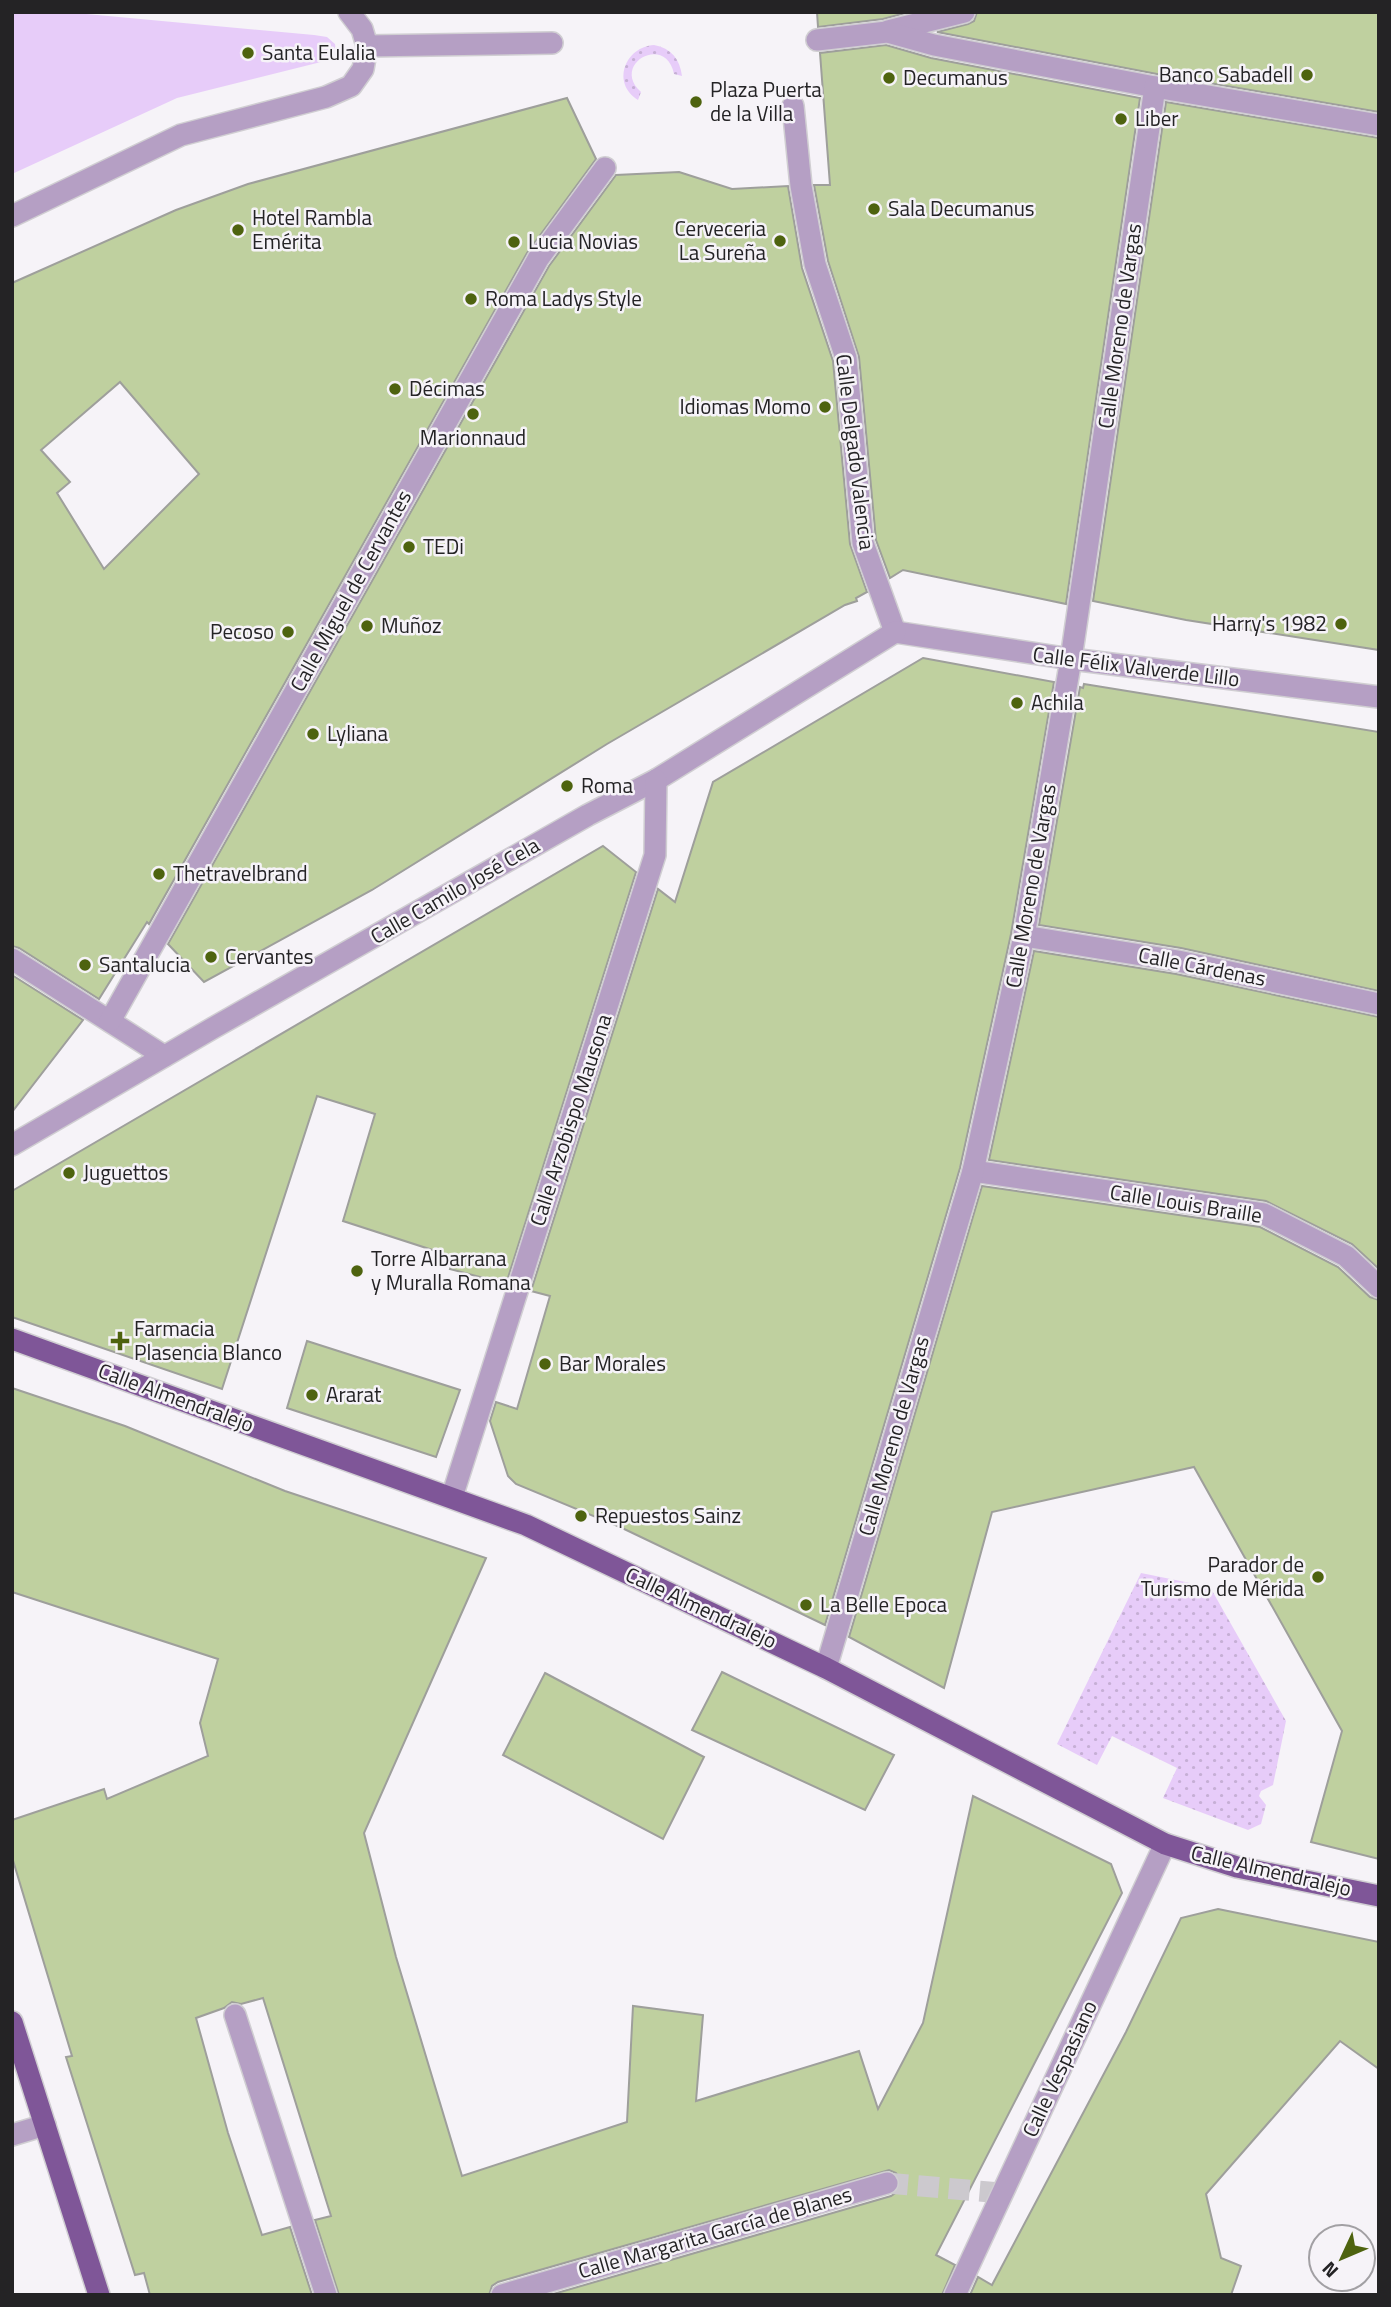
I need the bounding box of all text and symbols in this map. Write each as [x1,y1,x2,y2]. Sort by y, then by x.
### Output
place label: Santa Eulalia [262,36,376,68]
marker: Santa Eulalia [240,45,256,61]
place label: Banco Sabadell [1159,58,1293,90]
place label: Decumanus [903,61,1008,93]
marker: Banco Sabadell [1299,67,1315,83]
marker: Decumanus [881,70,897,86]
place label: Plaza Puerta de la Villa [710,73,822,129]
marker: Plaza Puerta de la Villa [688,94,704,110]
place label: Liber [1135,102,1179,134]
marker: Liber [1113,111,1129,127]
place label: Sala Decumanus [888,192,1035,224]
place label: Hotel Rambla Emérita [252,201,372,257]
marker: Sala Decumanus [866,201,882,217]
place label: Cerveceria La Sureña [674,212,766,268]
street label: Calle Moreno de Vargas [1089,221,1149,431]
marker: Hotel Rambla Emérita [230,222,246,238]
place label: Lucia Novias [528,225,638,257]
marker: Cerveceria La Sureña [772,233,788,249]
marker: Lucia Novias [506,234,522,250]
place label: Roma Ladys Style [485,282,642,314]
marker: Roma Ladys Style [463,291,479,307]
street label: Calle Delgado Valencia [828,352,884,552]
place label: Décimas [409,372,485,404]
marker: Décimas [387,381,403,397]
place label: Idiomas Momo [679,390,811,422]
marker: Idiomas Momo [817,399,833,415]
marker: Marionnaud [465,406,481,422]
place label: Marionnaud [420,421,526,453]
street label: Calle Miguel de Cervantes [281,484,419,697]
place label: TEDi [423,530,464,562]
marker: TEDi [401,539,417,555]
place label: Harry's 1982 [1212,607,1327,639]
place label: Muñoz [381,609,442,641]
place label: Pecoso [210,615,274,647]
marker: Harry's 1982 [1333,616,1349,632]
marker: Muñoz [359,618,375,634]
marker: Pecoso [280,624,296,640]
street label: Calle Félix Valverde Lillo [1031,637,1241,695]
place label: Achila [1031,686,1084,718]
marker: Achila [1009,695,1025,711]
place label: Lyliana [327,717,388,749]
marker: Lyliana [305,726,321,742]
place label: Roma [581,769,633,801]
marker: Roma [559,778,575,794]
street label: Calle Moreno de Vargas [996,781,1064,990]
street label: Calle Camilo José Cela [364,828,546,952]
place label: Thetravelbrand [173,857,308,889]
marker: Thetravelbrand [151,866,167,882]
street label: Calle Cárdenas [1136,938,1269,994]
place label: Cervantes [225,940,314,972]
place label: Santalucia [99,948,191,980]
marker: Cervantes [203,949,219,965]
marker: Santalucia [77,957,93,973]
street label: Calle Arzobispo Mausona [521,1009,620,1230]
place label: Juguettos [83,1156,168,1188]
marker: Juguettos [61,1165,77,1181]
street label: Calle Louis Braille [1108,1175,1265,1231]
place label: Torre Albarrana y Muralla Romana [371,1242,531,1298]
marker: Torre Albarrana y Muralla Romana [349,1263,365,1279]
place label: Farmacia Plasencia Blanco [134,1312,282,1368]
street label: Calle Moreno de Vargas [849,1332,937,1540]
marker: Farmacia Plasencia Blanco [112,1333,128,1349]
place label: Bar Morales [559,1347,666,1379]
street label: Calle Almendralejo [94,1354,259,1440]
marker: Bar Morales [537,1356,553,1372]
place label: Ararat [326,1378,382,1410]
marker: Ararat [304,1387,320,1403]
place label: Repuestos Sainz [595,1499,741,1531]
marker: Repuestos Sainz [573,1508,589,1524]
place label: Parador de Turismo de Mérida [1141,1548,1304,1604]
street label: Calle Almendralejo [620,1558,782,1656]
marker: Parador de Turismo de Mérida [1310,1569,1326,1585]
place label: La Belle Epoca [820,1588,948,1620]
marker: La Belle Epoca [798,1597,814,1613]
street label: Calle Almendralejo [1188,1836,1355,1904]
street label: Calle Vespasiano [1013,1995,1105,2142]
street label: Calle Margarita García de Blanes [574,2178,855,2286]
north arrow [1307,2223,1377,2293]
text: N [1314,2255,1344,2285]

